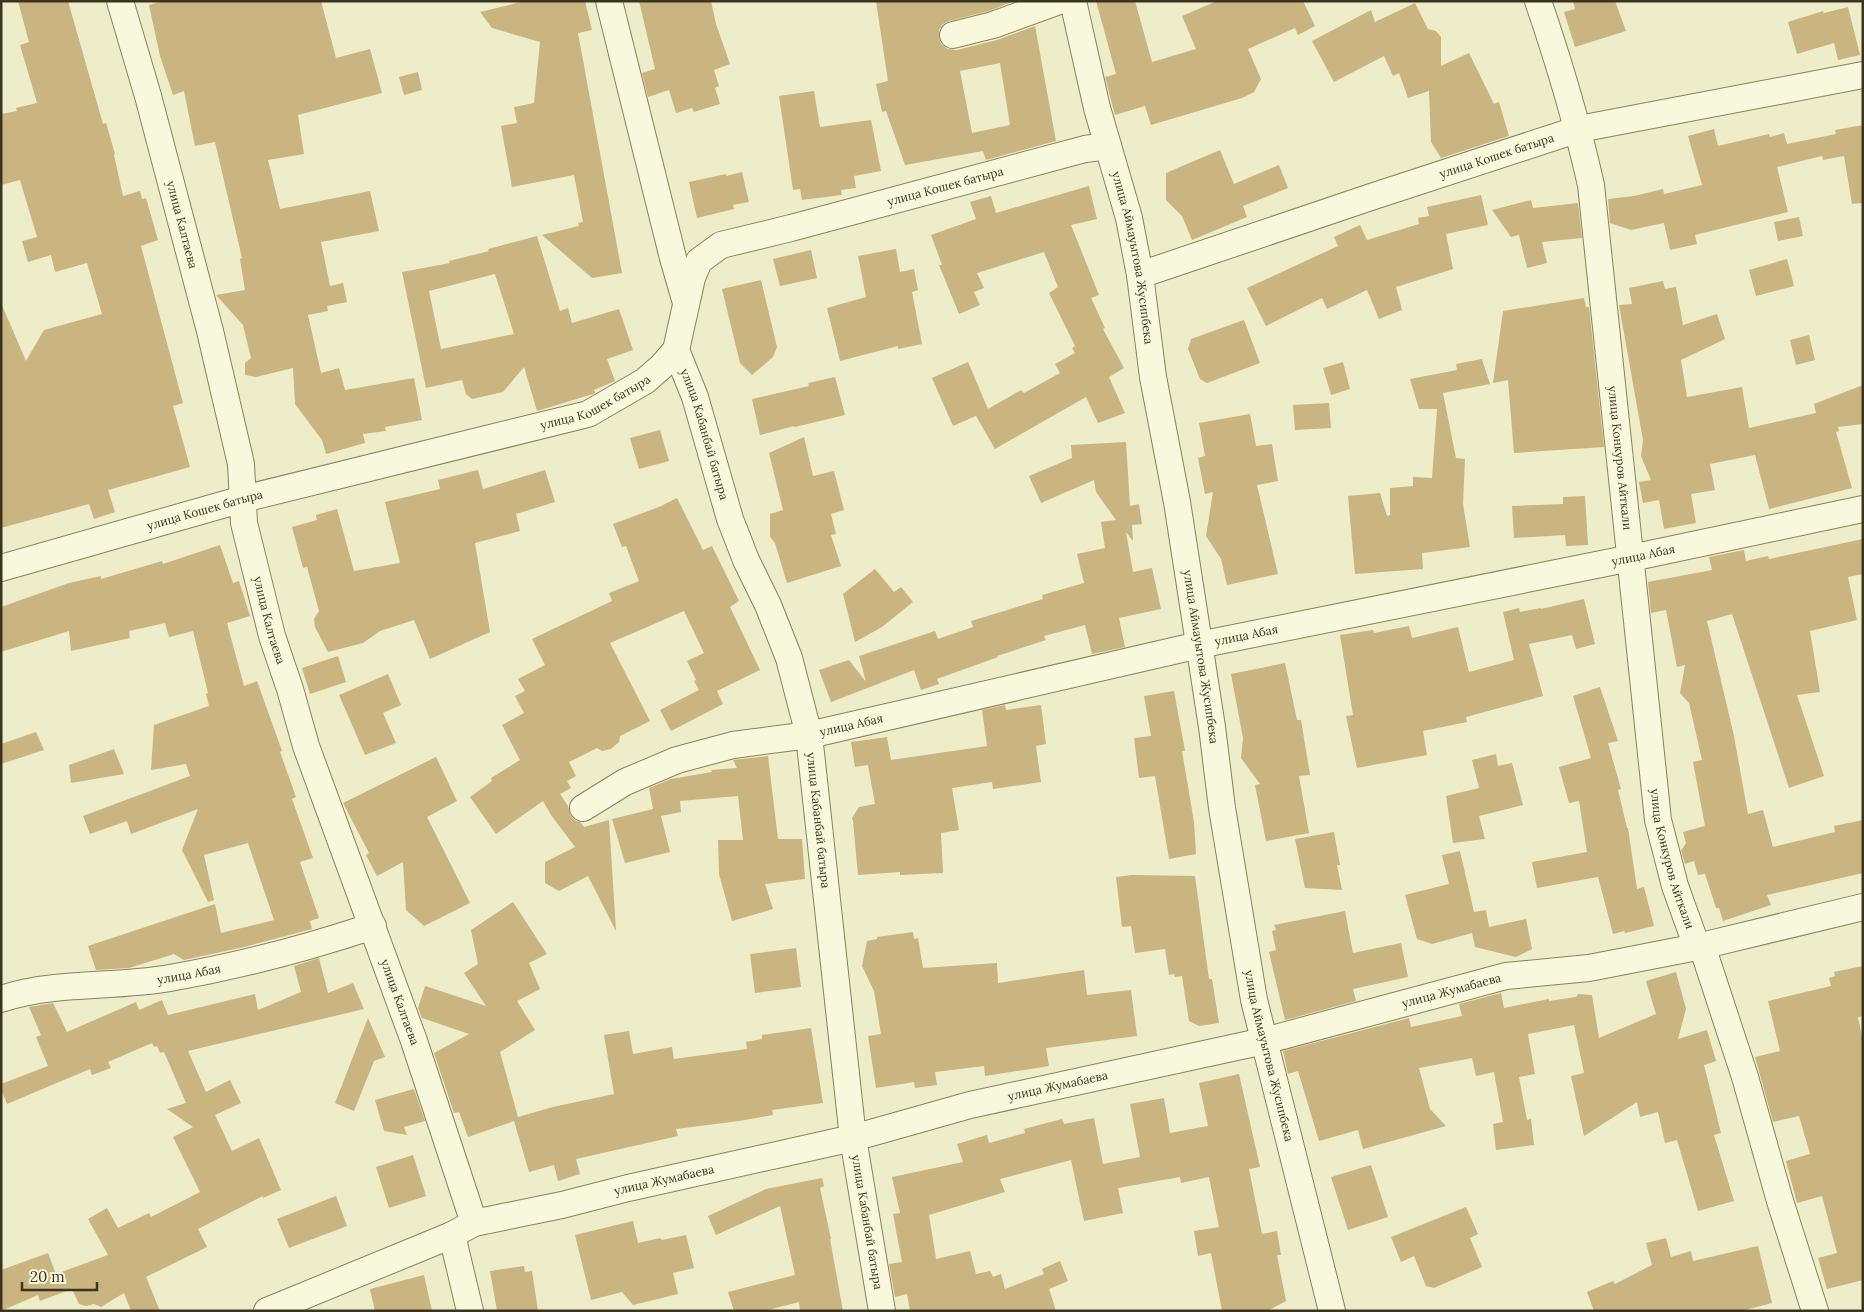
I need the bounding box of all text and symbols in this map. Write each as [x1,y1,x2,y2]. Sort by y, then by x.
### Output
street label: улица Кошек батыра [1437,130,1556,181]
street label: улица Кошек батыра [885,163,1005,209]
street label: улица Аймауытова Жусипбека [1109,169,1157,345]
street label: улица Калтаева [164,179,201,270]
street label: улица Кабанбай батыра [677,366,732,501]
street label: улица Кошек батыра [539,372,653,432]
street label: улица Конкуров Айткали [1605,385,1635,531]
street label: улица Кошек батыра [145,486,264,533]
street label: улица Абая [1610,541,1676,569]
street label: улица Аймауытова Жусипбека [1181,569,1222,745]
street label: улица Калтаева [250,575,289,666]
street label: улица Абая [1213,621,1279,649]
street label: улица Абая [818,710,884,739]
street label: улица Кабанбай батыра [804,751,834,889]
street label: улица Конкуров Айткали [1648,788,1698,931]
street label: улица Калтаева [378,957,423,1047]
street label: улица Абая [156,960,222,987]
street label: улица Аймауытова Жусипбека [1242,969,1297,1143]
street label: улица Жумабаева [1400,970,1502,1011]
street label: улица Жумабаева [1006,1067,1109,1104]
street label: улица Кабанбай батыра [849,1153,886,1291]
street label: улица Жумабаева [612,1161,715,1198]
scale bar [22,1260,98,1292]
text: 20 m [30,1267,65,1286]

